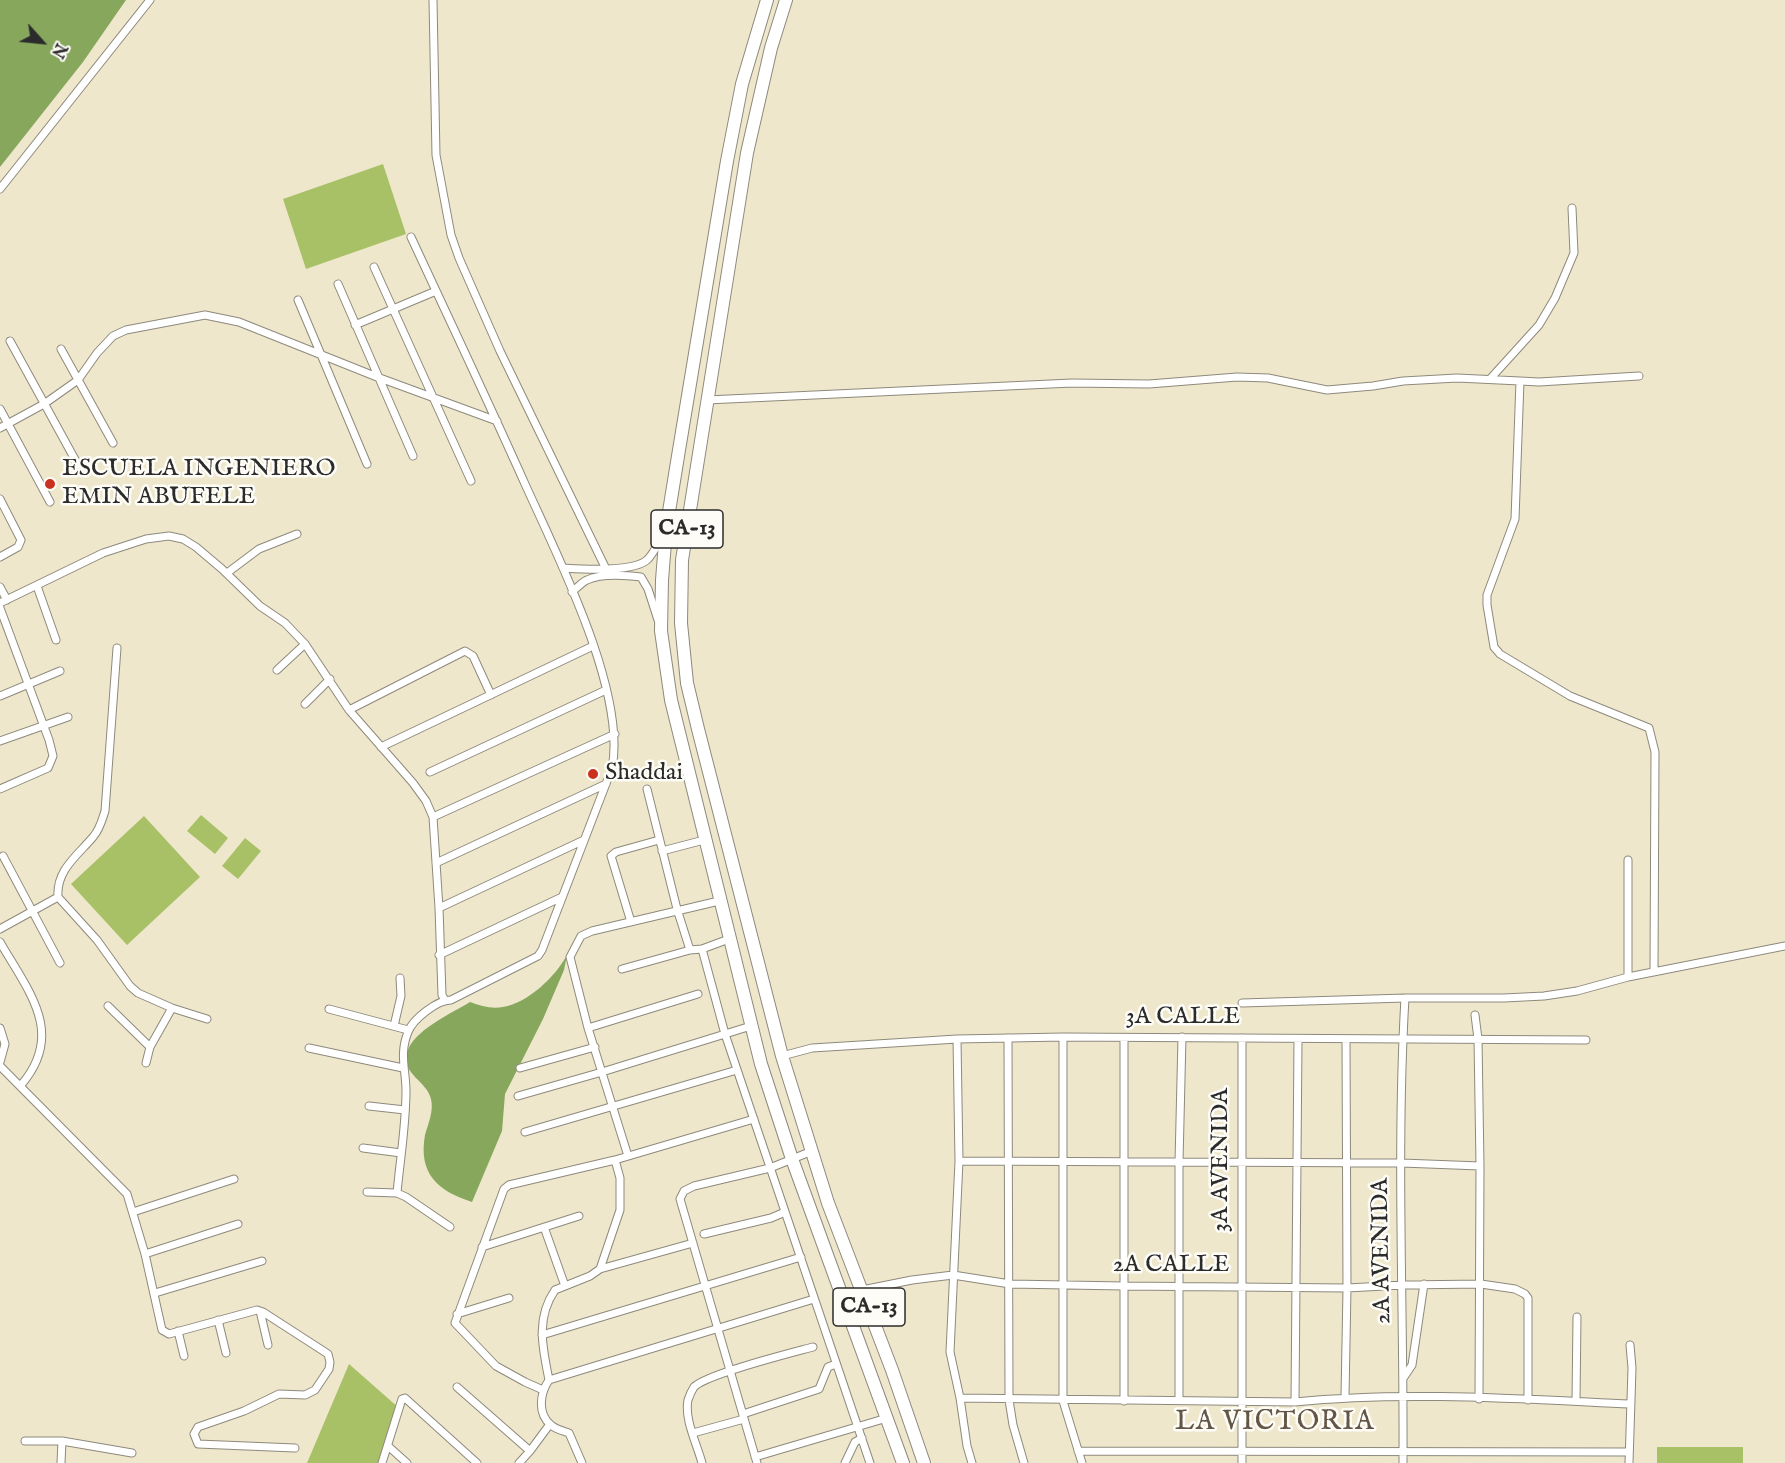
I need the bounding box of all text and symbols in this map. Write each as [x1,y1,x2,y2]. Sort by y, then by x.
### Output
north arrow [12,12,72,72]
text: N [46,39,70,61]
place label: ESCUELA INGENIERO EMIN ABUFELE [62,456,335,512]
marker: ESCUELA INGENIERO EMIN ABUFELE [43,477,57,491]
road number: CA-13 [651,510,723,548]
place label: Shaddai [605,760,683,788]
marker: Shaddai [586,767,600,781]
street label: 3A CALLE [1126,1004,1240,1032]
street label: 3A AVENIDA [1208,1088,1236,1232]
street label: 2A AVENIDA [1367,1178,1399,1324]
street label: 2A CALLE [1113,1252,1229,1280]
road number: CA-13 [833,1288,905,1326]
district label: LA VICTORIA [1175,1407,1375,1439]

